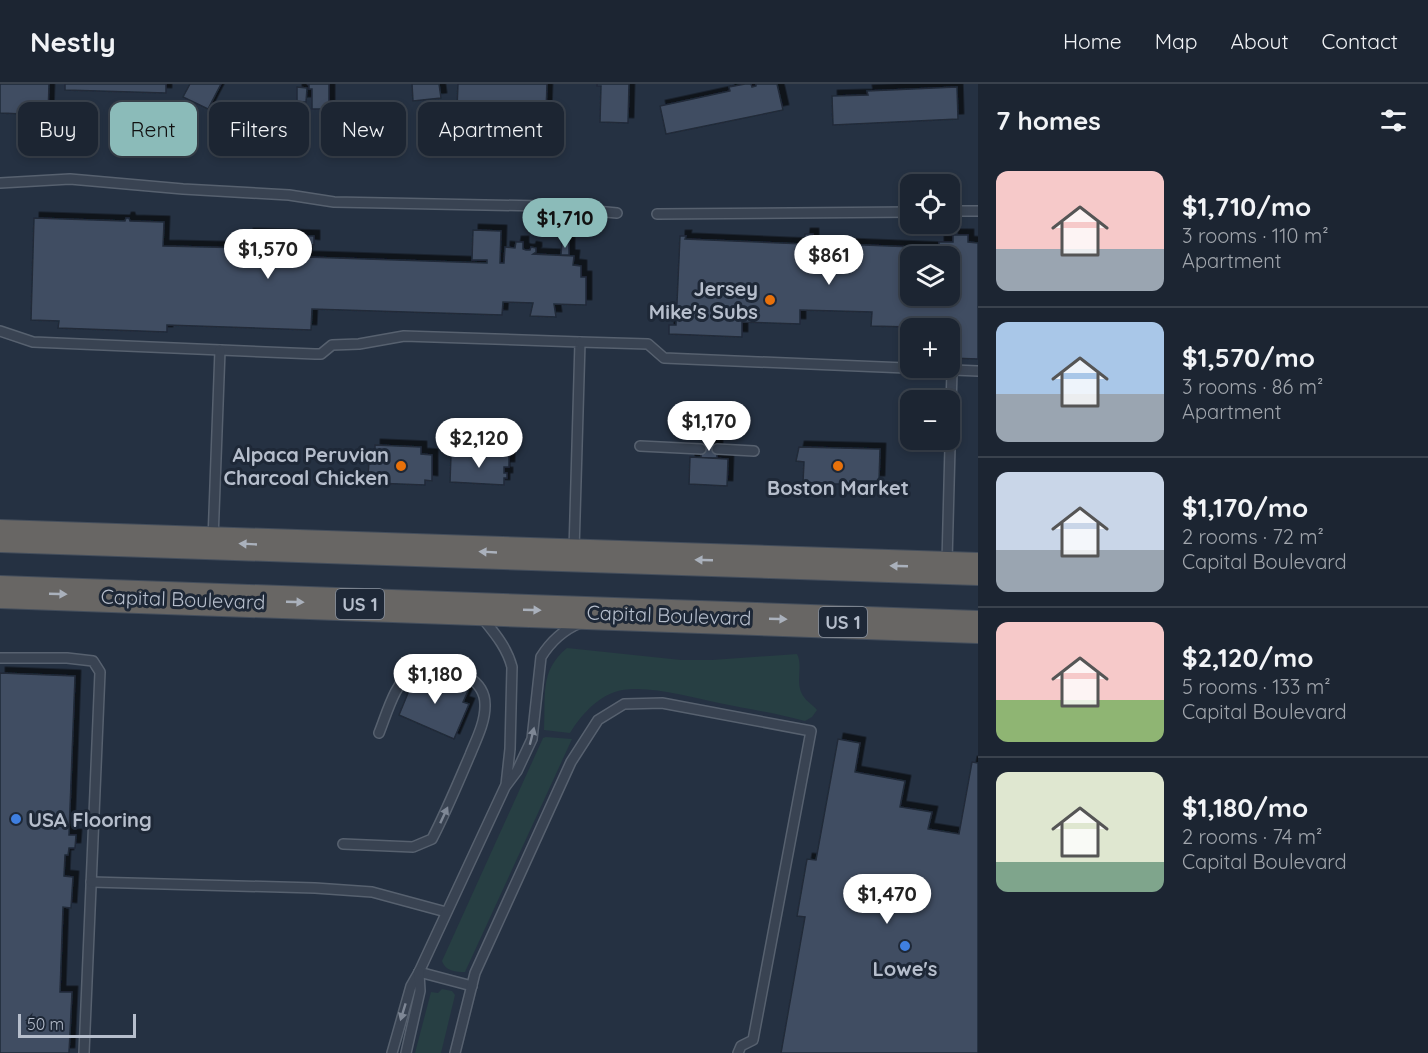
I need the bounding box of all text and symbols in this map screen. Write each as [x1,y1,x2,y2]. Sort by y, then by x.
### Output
text: Nestly [30,24,116,59]
text: Home [1063,28,1122,54]
text: Map [1155,28,1198,54]
text: About [1231,28,1289,54]
text: Contact [1322,28,1398,54]
chip: Buy [18,102,98,156]
chip: Rent [110,102,197,156]
chip: Filters [209,102,309,156]
chip: New [321,102,406,156]
chip: Apartment [418,102,564,156]
text: 7 homes [996,104,1101,137]
icon: filters [1377,104,1410,137]
map controls [900,174,960,450]
button: locate [900,174,960,234]
text: $1,710/mo [1182,190,1311,223]
icon: home [1044,195,1116,267]
pin: $1,710 [516,198,614,249]
text: $1,710 [536,205,594,230]
text: 3 rooms · 110 m² [1182,223,1329,248]
pin: $1,570 [219,229,317,280]
pin: $861 [793,235,865,286]
text: $1,570 [238,236,298,261]
text: $861 [808,242,850,267]
button: layers [900,246,960,306]
text: Apartment [1182,248,1282,273]
place label: Jersey Mike's Subs [649,276,758,324]
marker: Jersey Mike's Subs [763,293,777,307]
button: + [900,318,960,378]
text: $1,570/mo [1182,341,1315,374]
icon: home [1044,346,1116,418]
text: 3 rooms · 86 m² [1182,374,1323,399]
button: − [900,390,960,450]
text: Apartment [1182,399,1282,424]
pin: $1,170 [660,401,758,452]
text: $1,170 [682,408,736,433]
pin: $2,120 [430,418,528,469]
text: $2,120 [450,425,508,450]
place label: Alpaca Peruvian Charcoal Chicken [223,442,389,490]
marker: Alpaca Peruvian Charcoal Chicken [394,459,408,473]
marker: Boston Market [831,459,845,473]
place label: Boston Market [767,475,909,500]
text: $1,170/mo [1182,491,1308,524]
icon: home [1044,496,1116,568]
text: 2 rooms · 72 m² [1182,524,1324,549]
one-way arrow [238,539,257,549]
one-way arrow [478,548,497,557]
text: Capital Boulevard [1182,549,1347,574]
one-way arrow [694,555,713,565]
one-way arrow [889,562,908,571]
street label: Capital Boulevard [100,584,266,614]
road number: US 1 [336,589,384,619]
one-way arrow [49,590,68,599]
one-way arrow [286,598,305,607]
street label: Capital Boulevard [586,600,752,630]
one-way arrow [523,606,542,615]
road number: US 1 [819,607,867,637]
one-way arrow [768,614,787,624]
text: $2,120/mo [1182,641,1313,674]
icon: home [1044,646,1116,718]
pin: $1,180 [386,654,484,705]
text: $1,180 [408,661,462,686]
text: 5 rooms · 133 m² [1182,674,1331,699]
text: Capital Boulevard [1182,699,1347,724]
one-way arrow [528,727,538,745]
text: $1,180/mo [1182,791,1308,824]
icon: home [1044,796,1116,868]
place label: USA Flooring [28,807,152,832]
one-way arrow [440,807,449,824]
marker: USA Flooring [9,812,23,826]
text: 2 rooms · 74 m² [1182,824,1322,849]
text: Capital Boulevard [1182,849,1347,874]
pin: $1,470 [838,874,936,925]
text: $1,470 [857,881,917,906]
marker: Lowe's [898,939,912,953]
place label: Lowe's [873,956,937,981]
one-way arrow [398,1003,407,1021]
scale bar [18,1011,136,1038]
text: 50 m [27,1014,64,1034]

